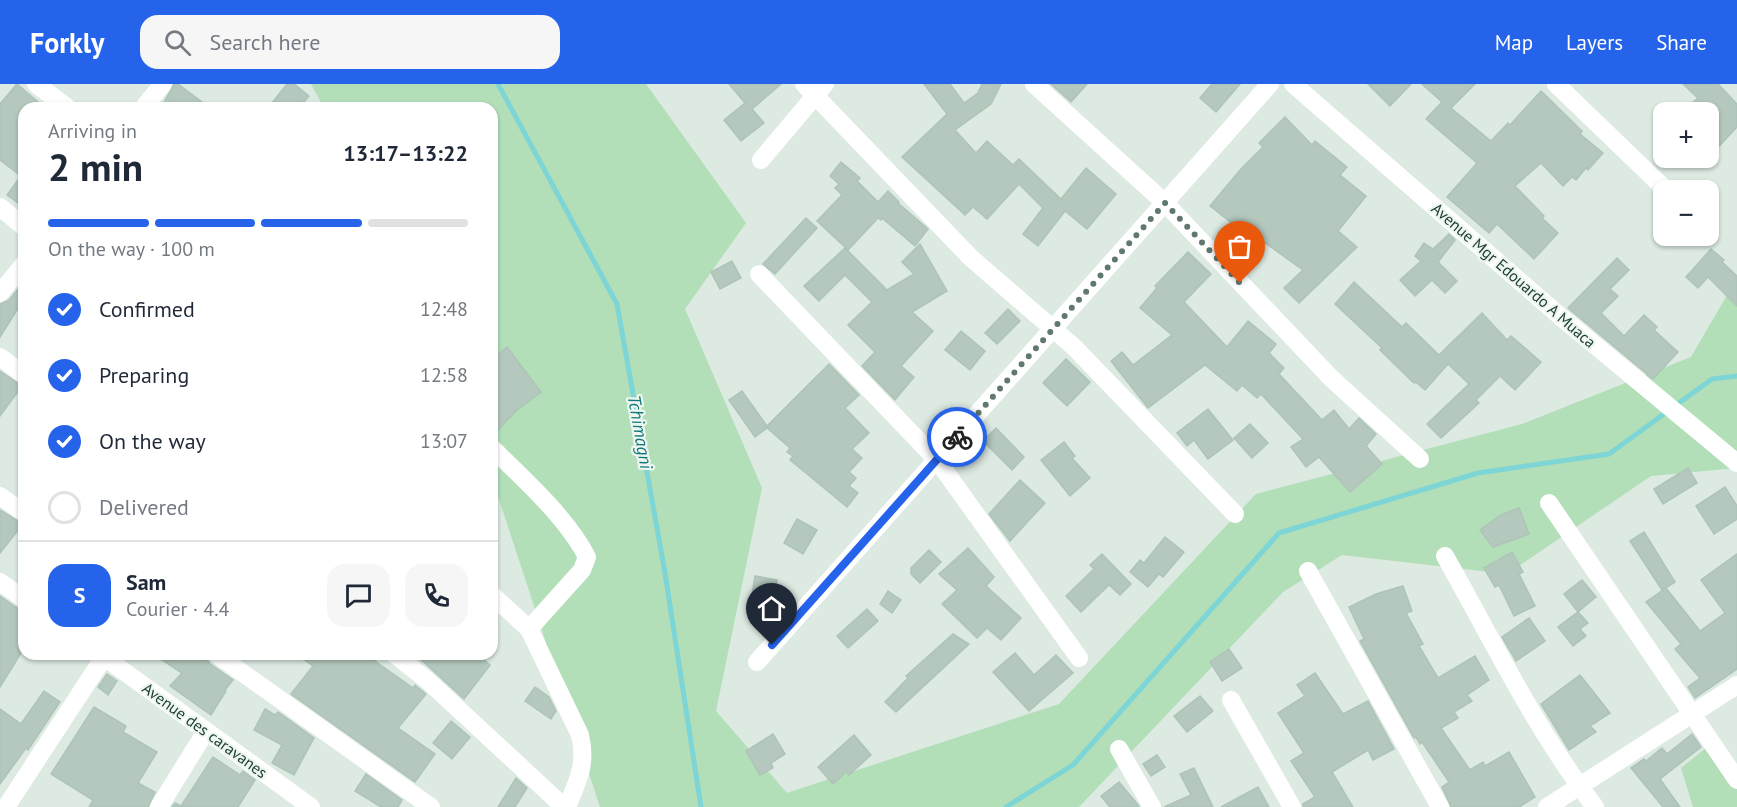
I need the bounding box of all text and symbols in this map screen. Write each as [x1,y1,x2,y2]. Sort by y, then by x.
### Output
search box [140,15,560,69]
text: Forkly [30,24,104,61]
icon: search [161,26,194,59]
text: Search here [209,28,320,56]
text: Map [1495,29,1533,56]
text: Layers [1566,29,1623,56]
text: Share [1656,29,1707,56]
map controls [1653,102,1719,246]
button: + [1653,102,1719,168]
text: Arriving in [48,118,137,144]
text: 13:17–13:22 [343,139,468,167]
text: 2 min [48,141,143,192]
button: − [1653,180,1719,246]
street label: Avenue Mgr Edouardo A Muaca [1428,198,1600,352]
pin [1214,221,1265,283]
icon: bag [1223,230,1256,263]
text: On the way · 100 m [48,236,215,262]
icon: check [48,293,81,326]
text: Confirmed [99,295,195,323]
text: 12:48 [420,296,468,322]
icon: check [48,359,81,392]
text: Preparing [99,361,189,389]
text: 12:58 [420,362,468,388]
water label: Tchimagni [623,393,659,472]
courier [927,407,987,467]
icon: bike [941,421,974,454]
icon: check [48,425,81,458]
text: On the way [99,427,206,455]
text: 13:07 [420,428,468,454]
text: Delivered [99,493,189,521]
button: chat [327,564,390,627]
button: phone [405,564,468,627]
text: Sam [126,568,166,596]
text: S [74,581,85,609]
pin [746,583,797,645]
icon: home [755,592,788,625]
text: Courier · 4.4 [126,596,229,622]
street label: Avenue des caravanes [139,678,272,782]

